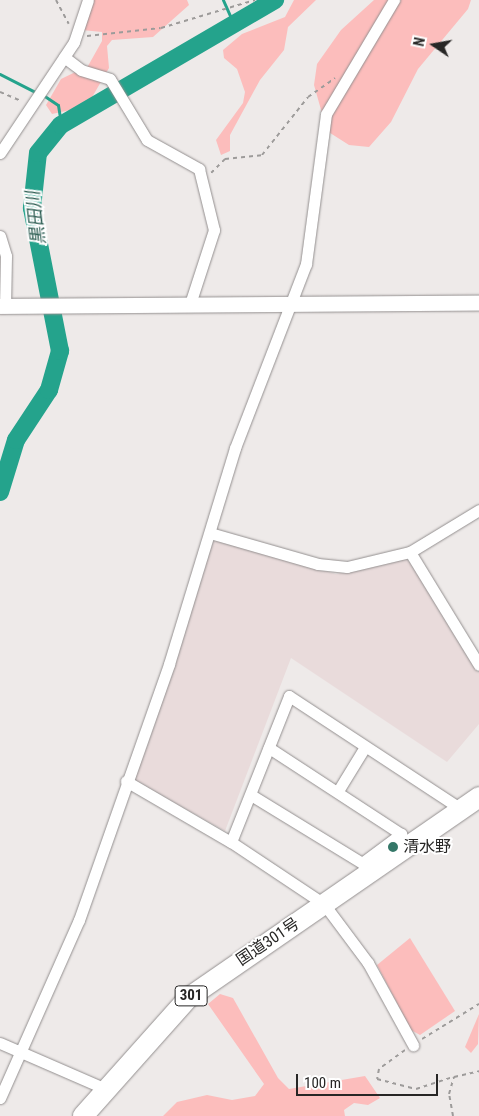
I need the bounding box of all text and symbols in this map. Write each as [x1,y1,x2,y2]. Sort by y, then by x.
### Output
north arrow [409,20,459,70]
text: N [411,36,428,48]
water label: 黒田川 [22,190,50,246]
place label: 清水野 [403,837,451,857]
marker: 清水野 [387,841,399,853]
street label: 国道301号 [233,914,303,970]
road number: 301 [174,984,208,1008]
scale bar [299,1064,442,1096]
text: 100 m [304,1074,341,1092]

